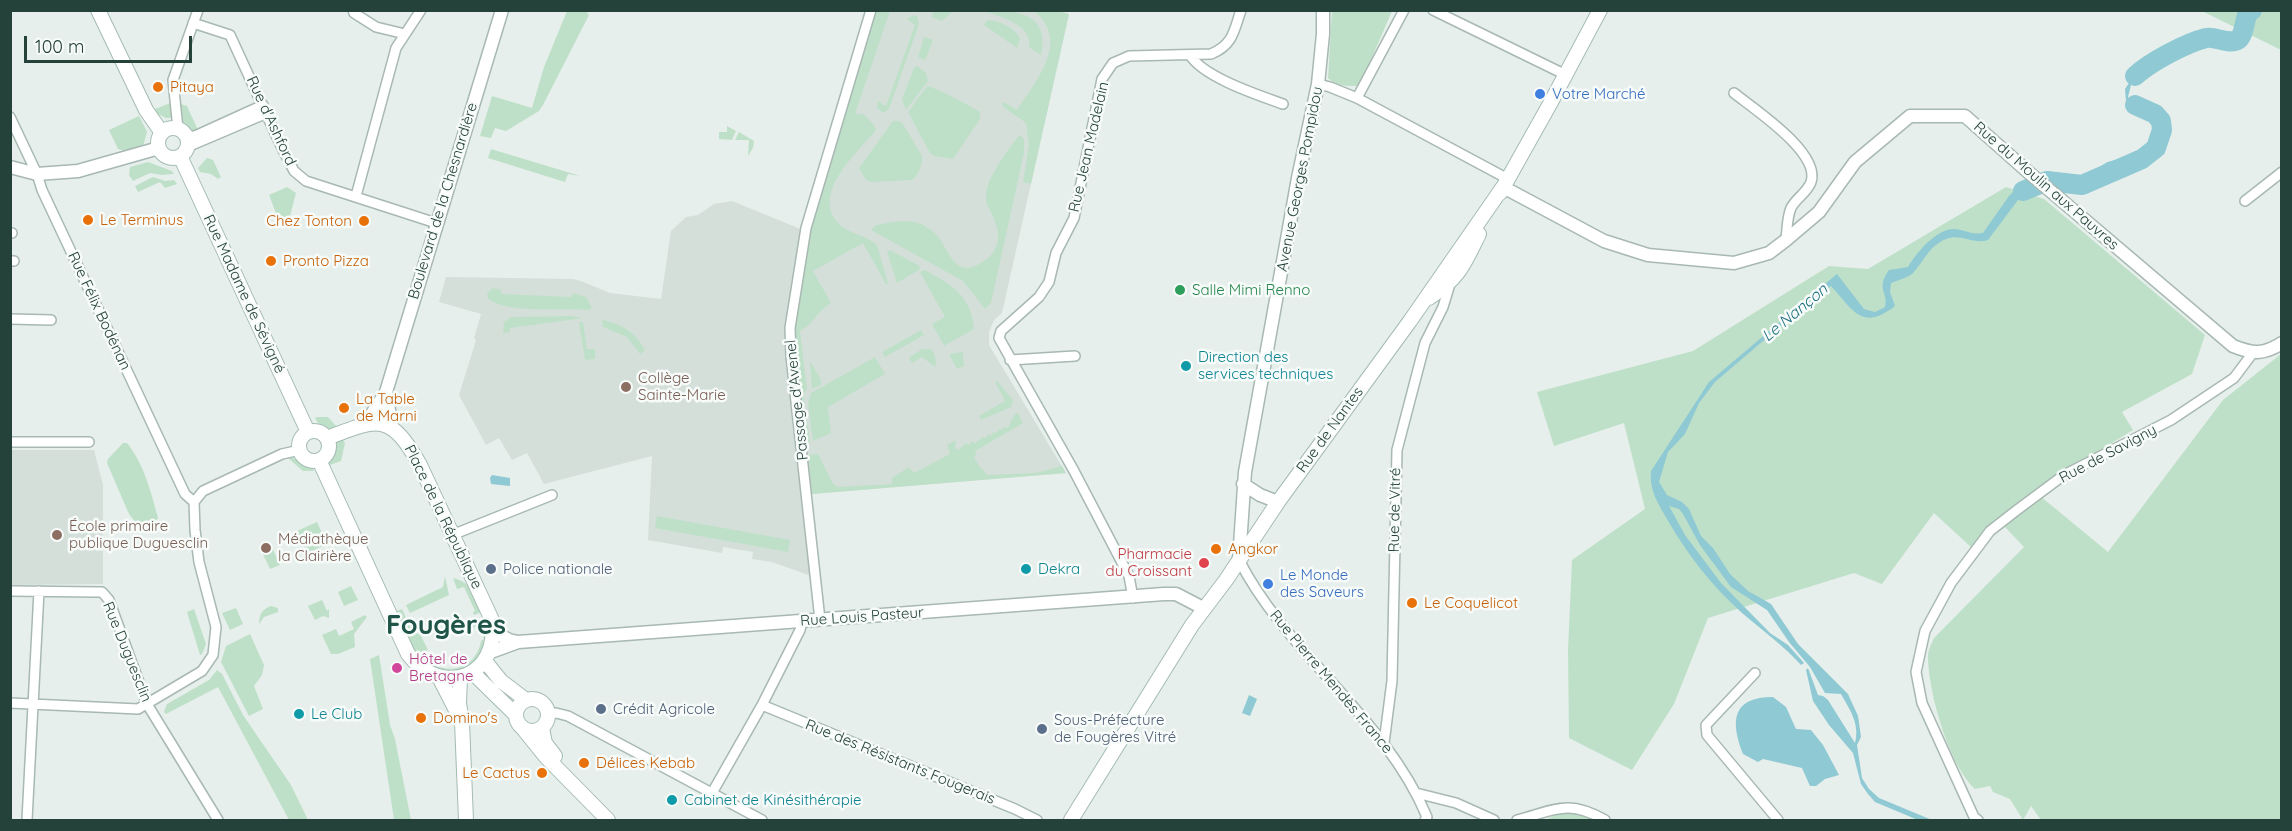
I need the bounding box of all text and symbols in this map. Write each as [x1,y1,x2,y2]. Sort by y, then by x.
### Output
scale bar [27,24,195,62]
text: 100 m [35,35,84,58]
street label: Rue d'Ashford [242,73,300,169]
place label: Pitaya [170,78,214,96]
marker: Pitaya [151,80,165,94]
street label: Rue Jean Madelain [1065,80,1113,214]
street label: Avenue Georges Pompidou [1273,85,1327,273]
place label: Votre Marché [1552,85,1645,103]
marker: Votre Marché [1533,87,1547,101]
street label: Boulevard de la Chesnardière [404,100,482,302]
street label: Rue du Moulin aux Pauvres [1970,118,2122,254]
place label: Le Terminus [100,211,183,229]
street label: Rue Madame de Sévigné [199,212,289,376]
place label: Chez Tonton [266,212,352,230]
marker: Le Terminus [81,213,95,227]
marker: Chez Tonton [357,214,371,228]
street label: Rue Félix Bodénan [64,249,134,373]
place label: Pronto Pizza [283,252,369,270]
marker: Pronto Pizza [264,254,278,268]
water label: Le Nançon [1758,280,1832,346]
place label: Salle Mimi Renno [1192,281,1310,299]
marker: Salle Mimi Renno [1173,283,1187,297]
street label: Passage d'Avenel [782,339,812,461]
place label: Direction des services techniques [1198,348,1333,383]
marker: Direction des services techniques [1179,359,1193,373]
place label: Collège Sainte-Marie [638,369,726,404]
marker: Collège Sainte-Marie [619,380,633,394]
street label: Rue de Nantes [1293,384,1367,476]
place label: La Table de Marni [356,390,417,425]
marker: La Table de Marni [337,401,351,415]
street label: Rue de Savigny [2056,421,2160,487]
street label: Place de la République [400,442,486,592]
street label: Rue de Vitré [1385,467,1405,553]
place label: École primaire publique Duguesclin [69,517,208,552]
marker: École primaire publique Duguesclin [50,528,64,542]
place label: Médiathèque la Clairière [278,530,368,565]
place label: Angkor [1228,540,1278,558]
marker: Médiathèque la Clairière [259,541,273,555]
marker: Angkor [1209,542,1223,556]
place label: Pharmacie du Croissant [1105,545,1192,580]
marker: Pharmacie du Croissant [1197,556,1211,570]
place label: Police nationale [503,560,612,578]
place label: Dekra [1038,560,1080,578]
marker: Police nationale [484,562,498,576]
marker: Dekra [1019,562,1033,576]
place label: Le Monde des Saveurs [1280,566,1364,601]
marker: Le Monde des Saveurs [1261,577,1275,591]
place label: Le Coquelicot [1424,594,1518,612]
marker: Le Coquelicot [1405,596,1419,610]
street label: Rue Duguesclin [99,599,155,705]
street label: Rue Louis Pasteur [800,604,924,630]
street label: Rue Pierre Mendès France [1266,607,1396,757]
district label: Fougères [386,610,506,642]
place label: Hôtel de Bretagne [409,650,473,685]
marker: Hôtel de Bretagne [390,661,404,675]
place label: Crédit Agricole [613,700,715,718]
marker: Crédit Agricole [594,702,608,716]
place label: Le Club [311,705,362,723]
marker: Le Club [292,707,306,721]
place label: Domino's [433,709,498,727]
marker: Domino's [414,711,428,725]
place label: Sous-Préfecture de Fougères Vitré [1054,711,1176,746]
street label: Rue des Résistants Fougerais [803,716,997,808]
marker: Sous-Préfecture de Fougères Vitré [1035,722,1049,736]
place label: Délices Kebab [596,754,695,772]
marker: Délices Kebab [577,756,591,770]
place label: Le Cactus [462,764,530,782]
marker: Le Cactus [535,766,549,780]
place label: Cabinet de Kinésithérapie [684,791,861,809]
marker: Cabinet de Kinésithérapie [665,793,679,807]

